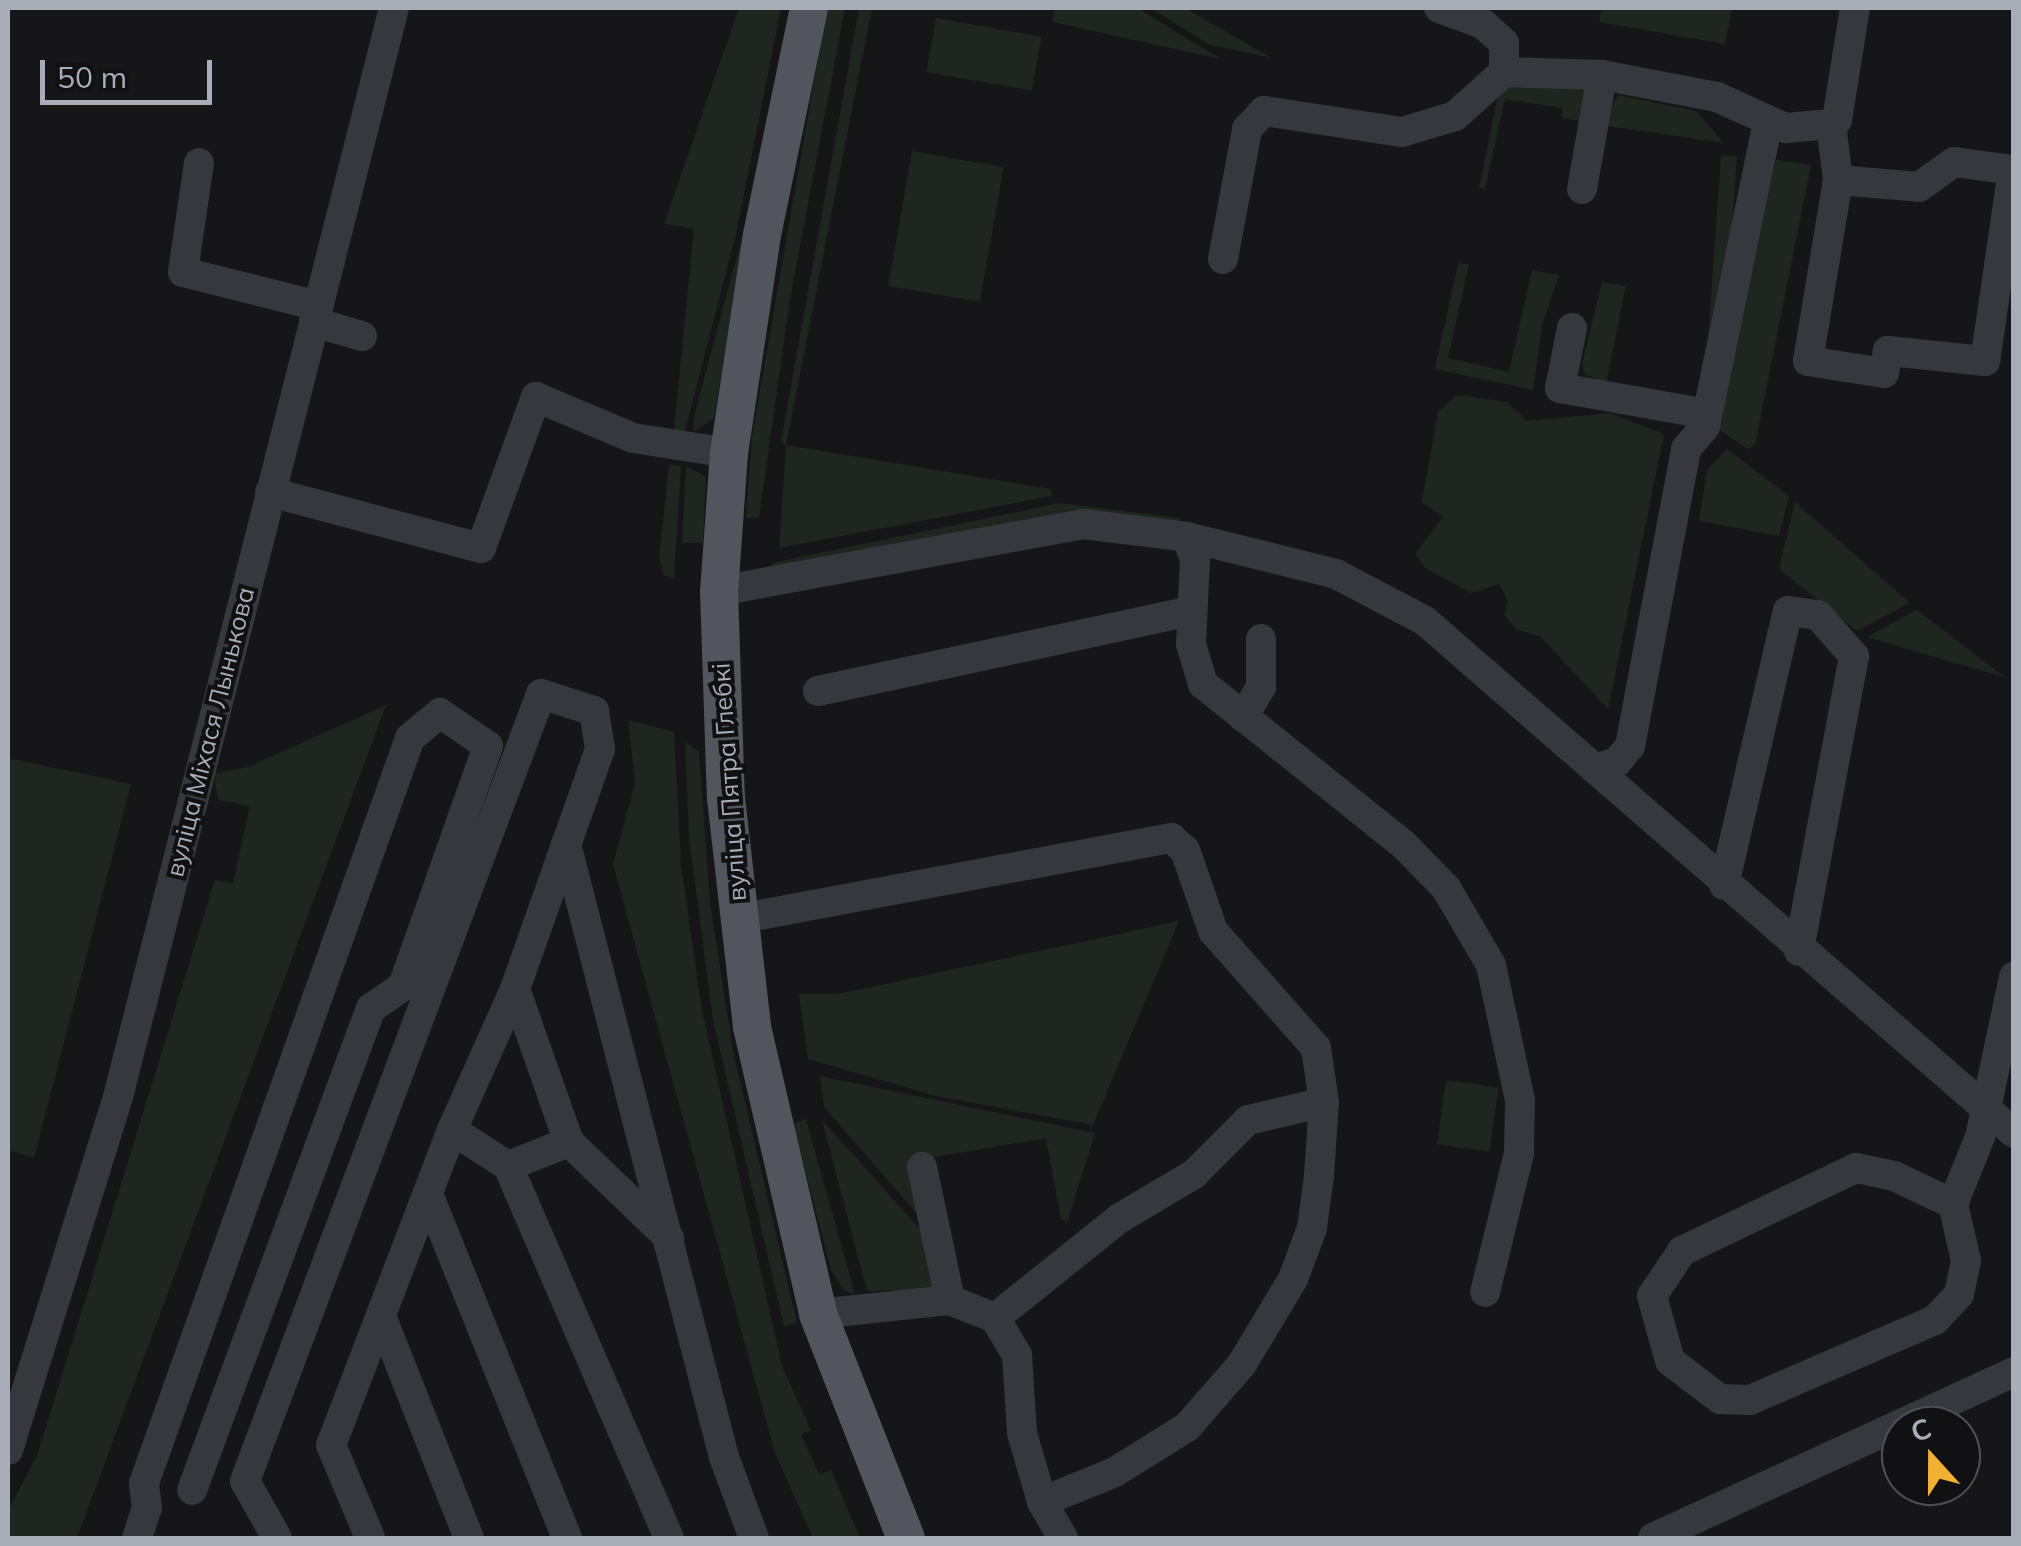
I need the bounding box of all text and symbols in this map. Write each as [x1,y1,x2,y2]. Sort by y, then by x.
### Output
scale bar [45,40,218,102]
text: 50 m [57,58,127,96]
street label: вуліца Міхася Лынькова [159,584,261,880]
street label: вуліца Пятра Глебкі [706,662,752,902]
north arrow [1881,1406,1981,1506]
text: С [1906,1410,1936,1449]

